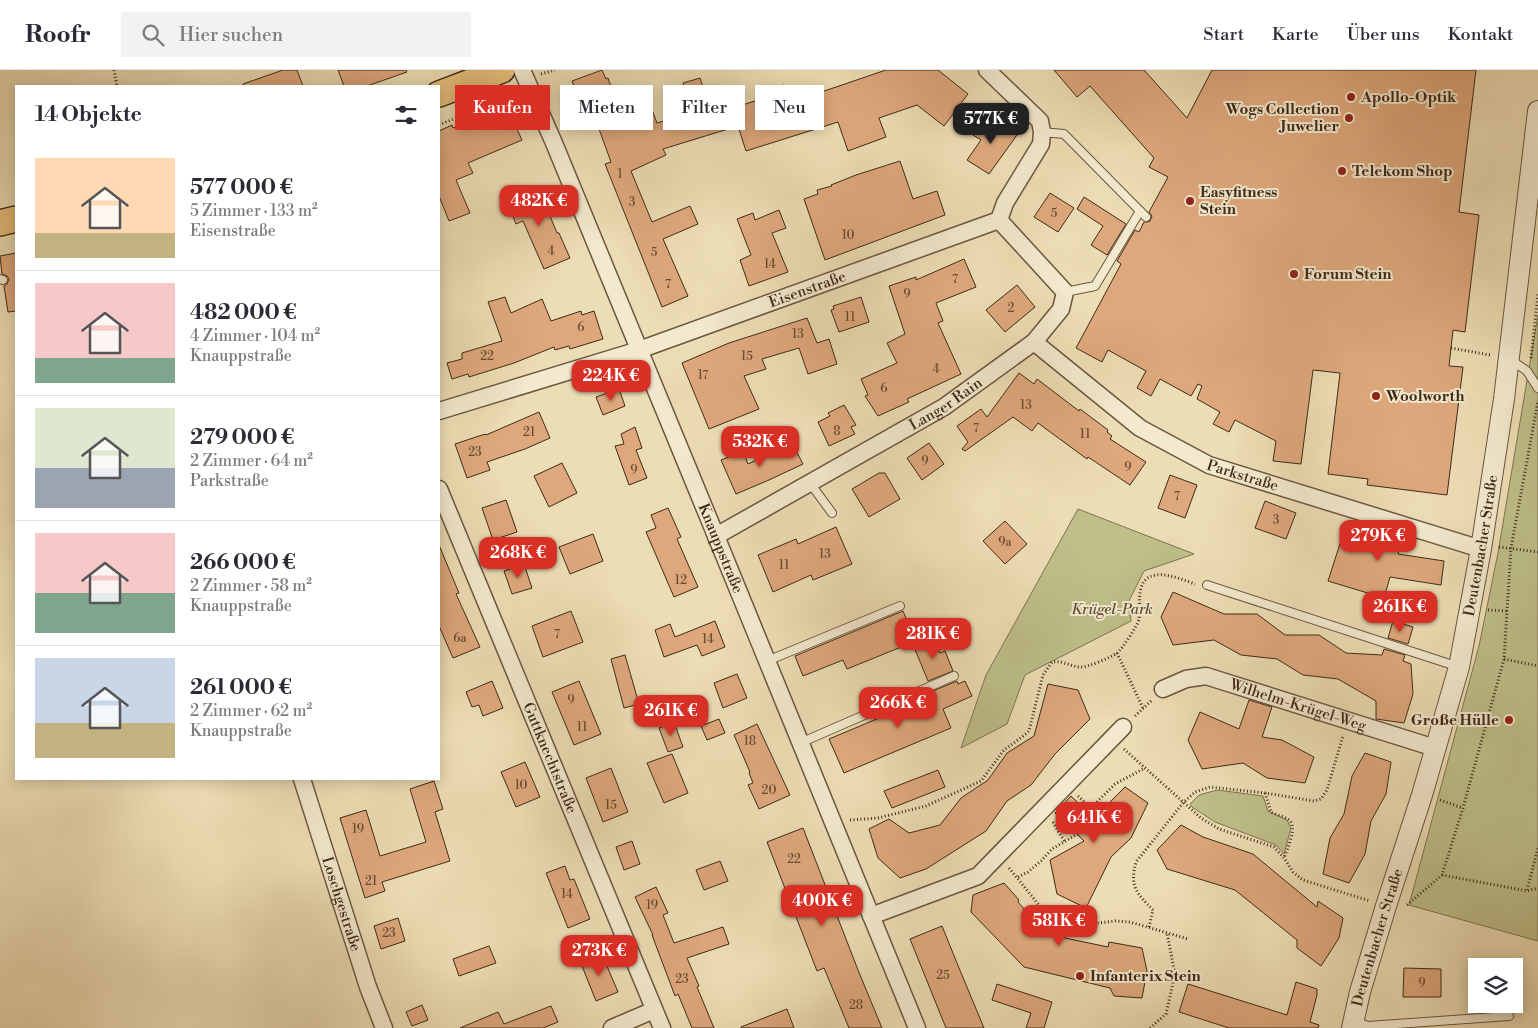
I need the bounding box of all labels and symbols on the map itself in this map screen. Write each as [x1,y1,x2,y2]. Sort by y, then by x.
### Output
place label: Apollo-Optik [1360,88,1457,107]
marker: Apollo-Optik [1345,91,1357,103]
place label: Wogs Collection Juwelier [1224,100,1340,136]
pin: 577K € [950,102,1032,145]
marker: Wogs Collection Juwelier [1343,112,1355,124]
place label: Telekom Shop [1352,162,1453,181]
marker: Telekom Shop [1336,165,1348,177]
house number: 1 [617,167,623,182]
place label: Easyfitness Stein [1200,183,1278,219]
pin: 482K € [498,184,580,227]
house number: 3 [629,195,636,210]
marker: Easyfitness Stein [1184,195,1196,207]
house number: 5 [1051,206,1058,221]
house number: 10 [842,228,854,243]
house number: 4 [547,244,555,259]
house number: 5 [651,245,658,260]
house number: 14 [764,257,776,272]
place label: Forum Stein [1304,265,1392,284]
street label: Eisenstraße [766,267,848,312]
marker: Forum Stein [1288,268,1300,280]
house number: 7 [952,272,958,287]
house number: 7 [665,277,671,292]
house number: 9 [903,287,911,302]
house number: 2 [1008,301,1015,316]
house number: 11 [845,310,856,325]
house number: 6 [577,320,585,335]
house number: 13 [792,327,804,342]
house number: 22 [480,349,494,364]
house number: 15 [741,349,753,364]
pin: 224K € [570,360,652,402]
house number: 4 [932,362,940,377]
house number: 17 [698,368,708,383]
street label: Langer Rain [906,373,986,434]
house number: 6 [880,381,888,396]
place label: Woolworth [1385,387,1465,406]
marker: Woolworth [1370,390,1382,402]
house number: 13 [1020,398,1032,413]
house number: 7 [973,421,979,436]
house number: 8 [833,424,841,439]
house number: 21 [523,425,536,440]
pin: 532K € [719,426,801,468]
house number: 11 [1080,427,1091,442]
house number: 23 [468,445,482,460]
house number: 9 [921,454,929,469]
street label: Parkstraße [1205,455,1281,495]
house number: 9 [1124,460,1132,475]
house number: 9 [630,463,638,478]
street label: Deutenbacher Straße [1459,474,1502,618]
house number: 7 [1174,489,1180,504]
street label: Knauppstraße [694,500,748,596]
house number: 3 [1273,513,1280,528]
pin: 279K € [1337,520,1419,562]
house number: 9a [998,535,1013,550]
pin: 268K € [477,536,559,579]
house number: 13 [819,547,831,562]
house number: 11 [779,558,790,573]
house number: 12 [675,573,687,588]
pin: 261K € [1359,590,1441,633]
park label: Krügel-Park [1071,600,1153,619]
pin: 281K € [892,618,974,660]
house number: 7 [554,627,560,642]
house number: 6a [453,631,468,646]
house number: 14 [702,632,714,647]
street label: Wilhelm-Krügel-Weg [1227,674,1369,735]
pin: 266K € [857,686,939,729]
house number: 9 [567,693,575,708]
pin: 261K € [630,694,712,737]
street label: Guttknechtstraße [519,700,582,816]
place label: Große Hülle [1411,711,1499,730]
marker: Große Hülle [1503,714,1515,726]
house number: 11 [577,720,588,735]
house number: 18 [744,734,756,749]
house number: 10 [515,778,527,793]
house number: 20 [762,783,776,798]
house number: 15 [605,798,617,813]
pin: 641K € [1053,802,1135,844]
house number: 19 [352,822,364,837]
house number: 22 [787,852,801,867]
street label: Loschgestraße [318,854,366,954]
street label: Deutenbacher Straße [1348,866,1407,1008]
house number: 21 [365,874,378,889]
pin: 400K € [781,884,863,927]
house number: 14 [561,887,573,902]
house number: 19 [646,898,658,913]
pin: 581K € [1018,904,1100,947]
house number: 23 [382,926,396,941]
pin: 273K € [558,934,640,977]
place label: Infanterix Stein [1090,967,1202,986]
house number: 25 [936,968,950,983]
marker: Infanterix Stein [1074,970,1086,982]
house number: 23 [675,972,689,987]
house number: 9 [1418,976,1426,991]
house number: 28 [849,998,863,1013]

